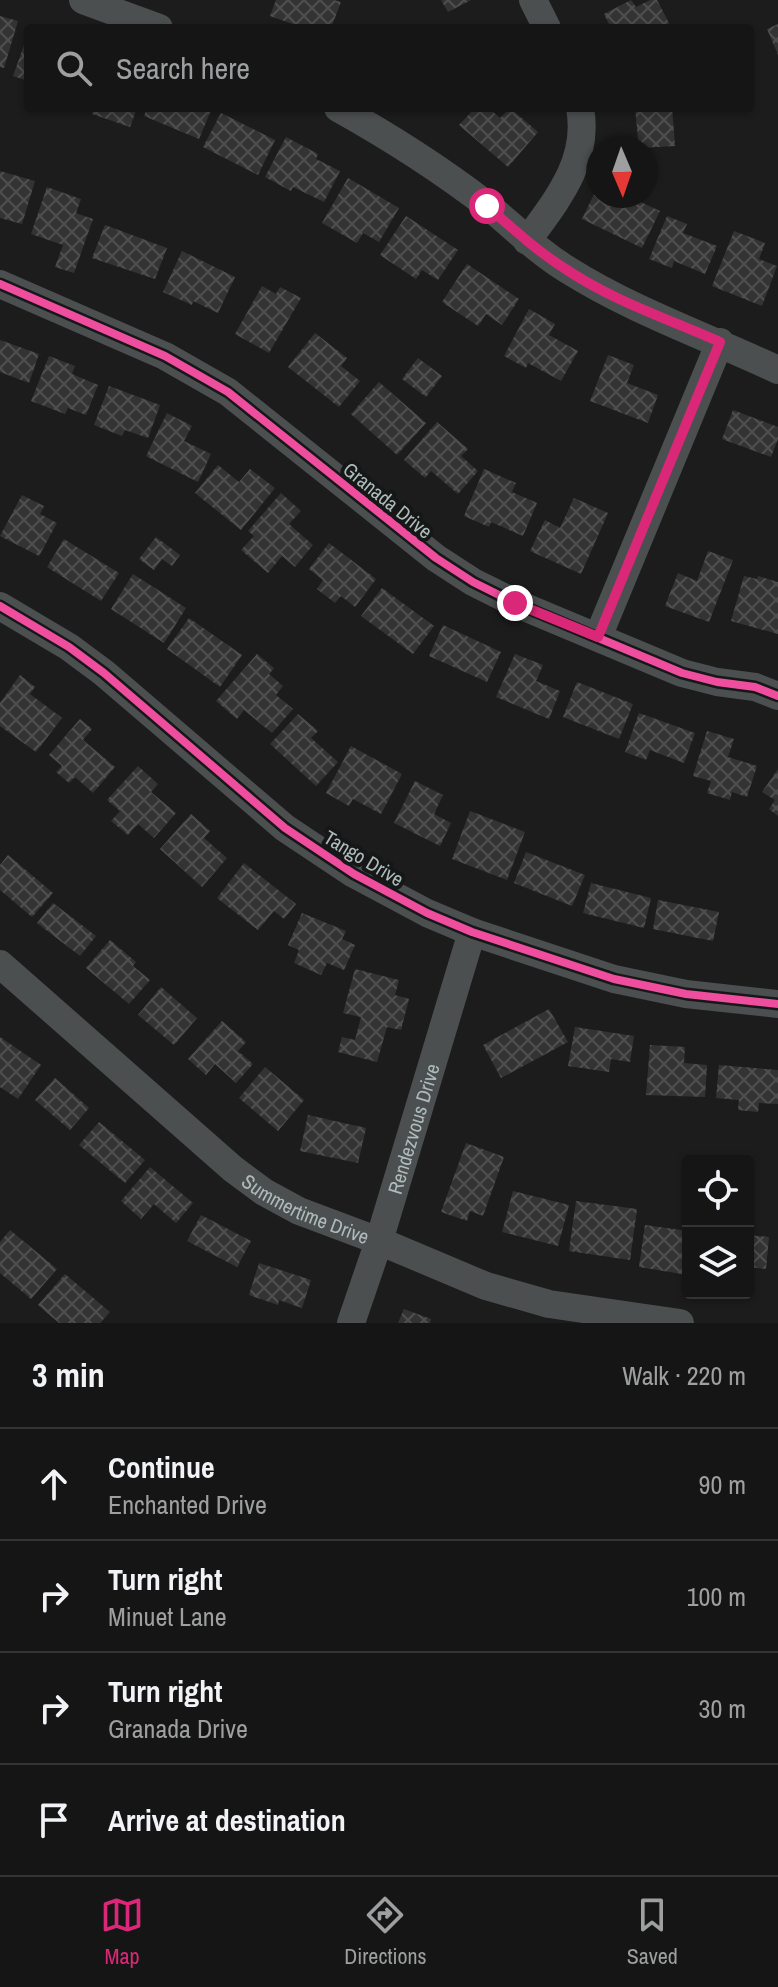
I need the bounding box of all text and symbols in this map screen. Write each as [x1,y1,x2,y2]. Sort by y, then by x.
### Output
search box [24,24,754,112]
icon: search [52,46,96,90]
text: Search here [116,48,250,88]
north arrow [586,136,658,208]
route start [469,188,505,224]
street label: Granada Drive [338,456,438,544]
route end [497,585,533,621]
street label: Tango Drive [319,824,409,892]
street label: Rendezvous Drive [380,1060,445,1197]
map controls [682,1155,754,1299]
button: locate [682,1155,754,1227]
street label: Summertime Drive [237,1167,373,1250]
button: layers [682,1227,754,1299]
text: 3 min [32,1352,105,1398]
text: Walk · 220 m [622,1358,746,1393]
text: Continue [108,1447,215,1487]
icon: ahead [32,1462,76,1506]
text: 90 m [699,1467,746,1502]
text: Enchanted Drive [108,1487,267,1522]
text: Turn right [108,1559,222,1599]
icon: right [32,1574,76,1618]
text: 100 m [687,1579,746,1614]
text: Minuet Lane [108,1599,227,1634]
text: Turn right [108,1671,222,1711]
icon: right [32,1686,76,1730]
text: 30 m [699,1691,746,1726]
text: Granada Drive [108,1711,248,1746]
icon: arrive [32,1798,76,1842]
text: Arrive at destination [108,1800,346,1840]
tab: Map [100,1893,144,1971]
tab: Directions [344,1893,427,1971]
tab: Saved [627,1893,678,1971]

